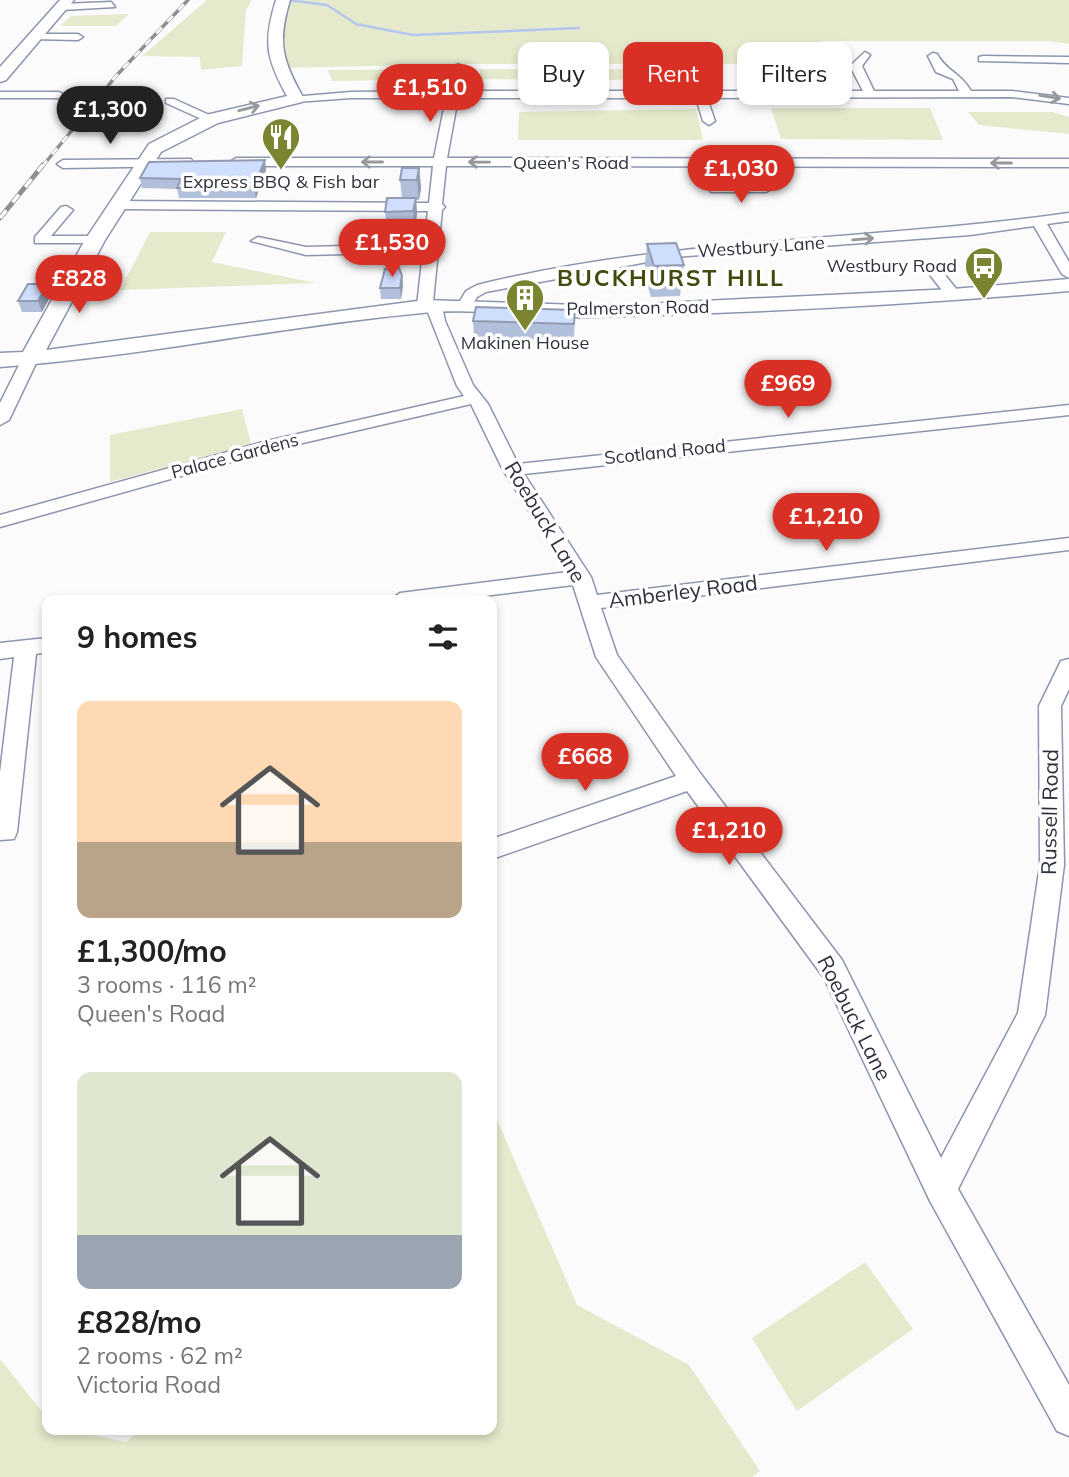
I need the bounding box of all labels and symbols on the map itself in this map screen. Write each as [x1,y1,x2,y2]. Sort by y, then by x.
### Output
pin: £1,510 [373,64,487,124]
pin: £1,300 [53,86,167,146]
one-way arrow [1038,91,1061,104]
one-way arrow [237,101,259,114]
restaurant icon: Express BBQ & Fish bar [260,116,302,171]
pin: £1,030 [684,146,798,205]
street label: Queen's Road [513,151,629,174]
one-way arrow [361,155,384,169]
one-way arrow [468,155,491,169]
one-way arrow [990,156,1013,170]
place label: Express BBQ & Fish bar [183,170,380,193]
pin: £1,530 [335,219,449,279]
street label: Westbury Lane [697,231,825,262]
one-way arrow [851,232,874,245]
bus stop icon: Westbury Road [963,245,1005,300]
place label: Westbury Road [826,254,957,277]
pin: £828 [38,256,120,315]
district label: BUCKHURST HILL [557,263,785,292]
building icon: Makinen House [504,277,546,332]
street label: Palmerston Road [566,295,710,320]
place label: Makinen House [461,331,589,354]
pin: £969 [747,360,829,420]
street label: Palace Gardens [169,427,301,484]
street label: Scotland Road [603,434,727,469]
street label: Roebuck Lane [499,456,592,587]
pin: £1,210 [769,494,883,553]
street label: Amberley Road [607,569,759,613]
pin: £668 [544,734,626,793]
street label: Russell Road [1035,749,1063,875]
pin: £1,210 [672,808,786,867]
street label: Roebuck Lane [812,951,898,1084]

